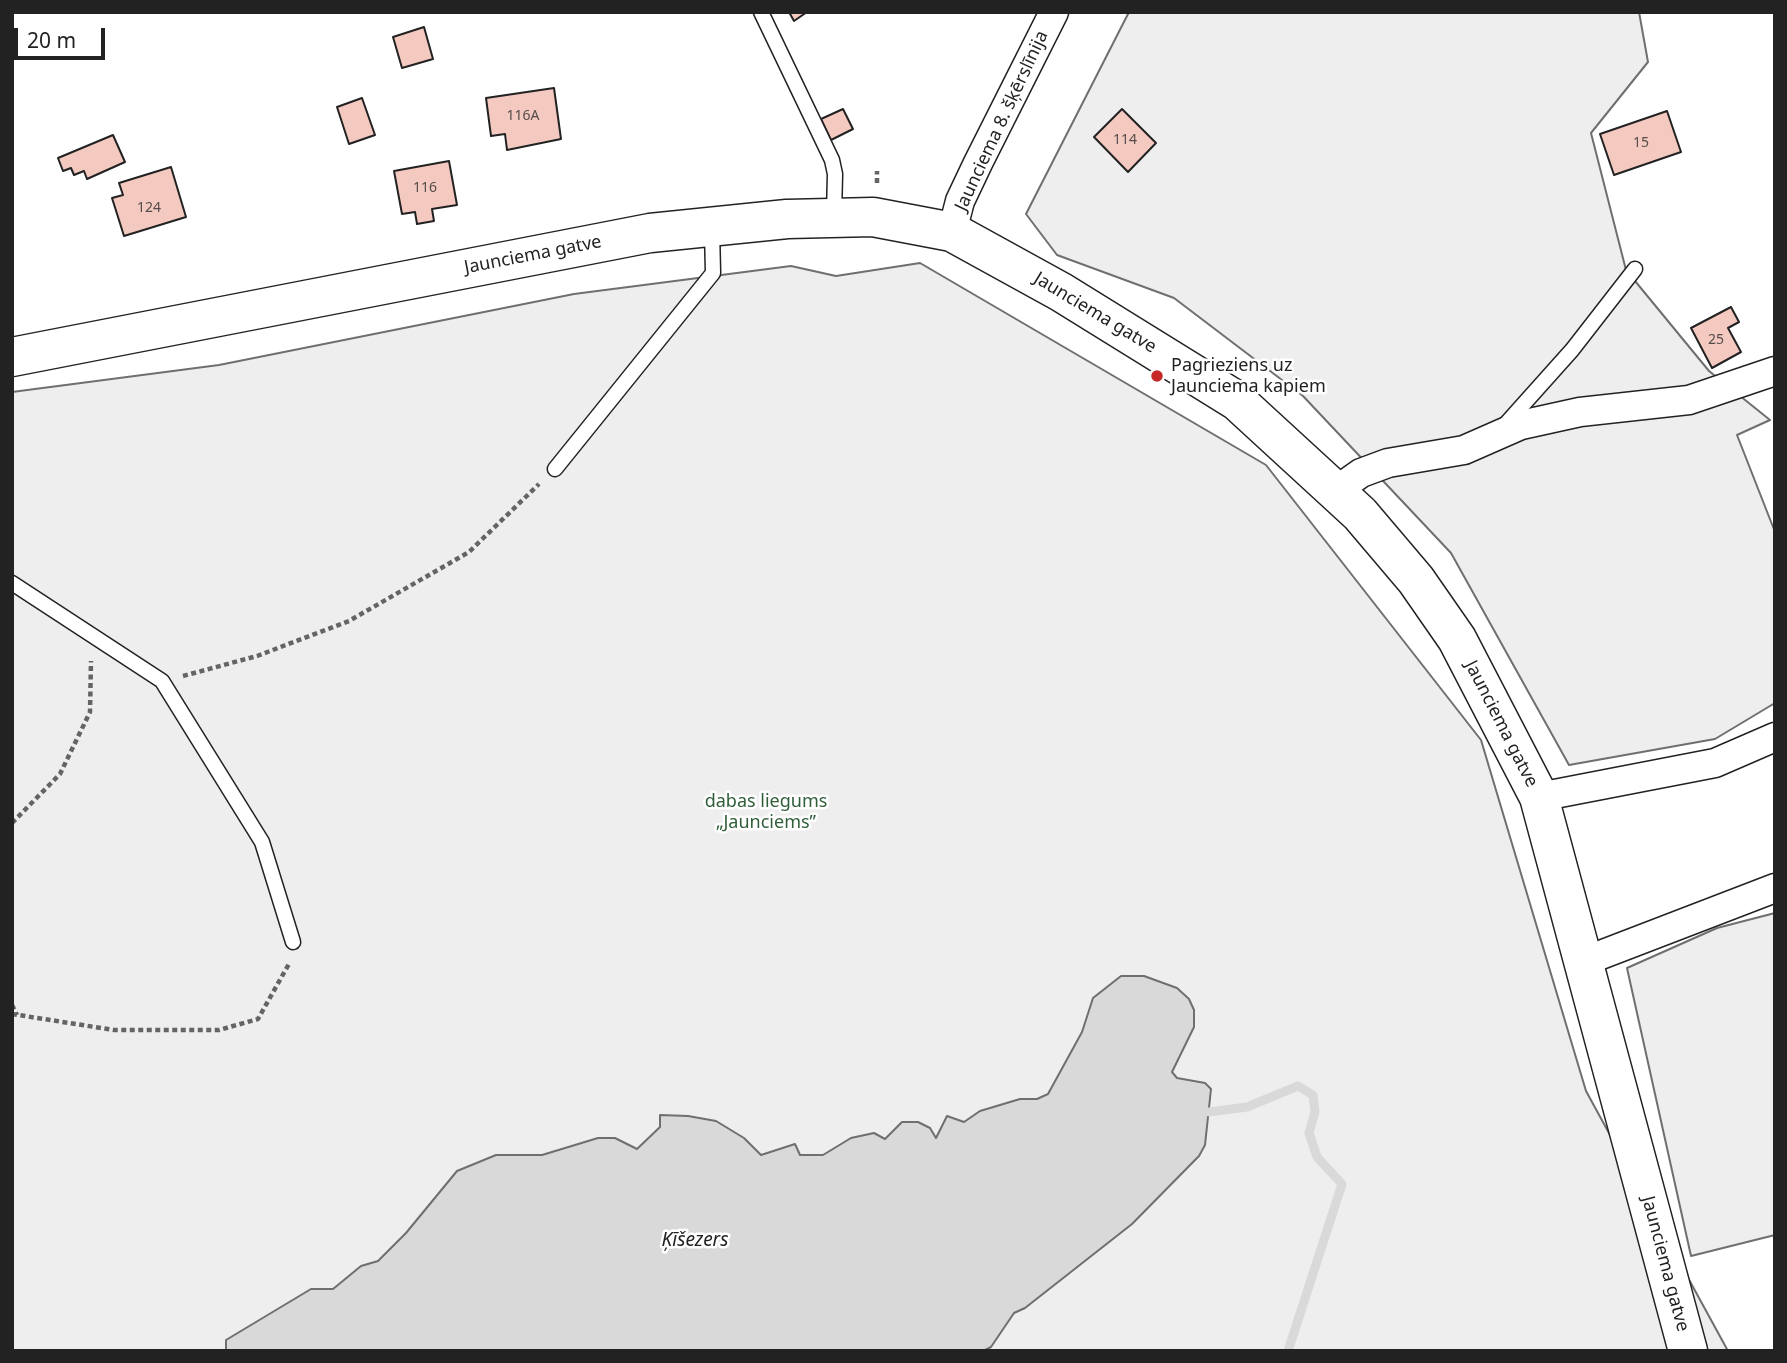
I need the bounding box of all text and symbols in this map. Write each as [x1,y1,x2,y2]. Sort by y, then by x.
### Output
scale bar [18,14,108,58]
text: 20 m [27,26,76,54]
street label: Jaunciema 8. šķērslīnija [951,27,1053,215]
house number: 116A [507,108,539,124]
house number: 114 [1113,132,1137,148]
house number: 15 [1633,135,1649,151]
house number: 116 [413,180,437,196]
house number: 124 [137,200,161,216]
street label: Jaunciema gatve [463,231,603,279]
street label: Jaunciema gatve [1030,268,1160,358]
house number: 25 [1708,332,1724,348]
place label: Pagrieziens uz Jaunciema kapiem [1171,355,1326,398]
marker: Pagrieziens uz Jaunciema kapiem [1149,368,1165,384]
street label: Jaunciema gatve [1460,657,1542,791]
park label: dabas liegums „Jaunciems” [705,791,827,834]
street label: Jaunciema gatve [1637,1194,1693,1334]
water label: Ķīšezers [662,1230,728,1252]

